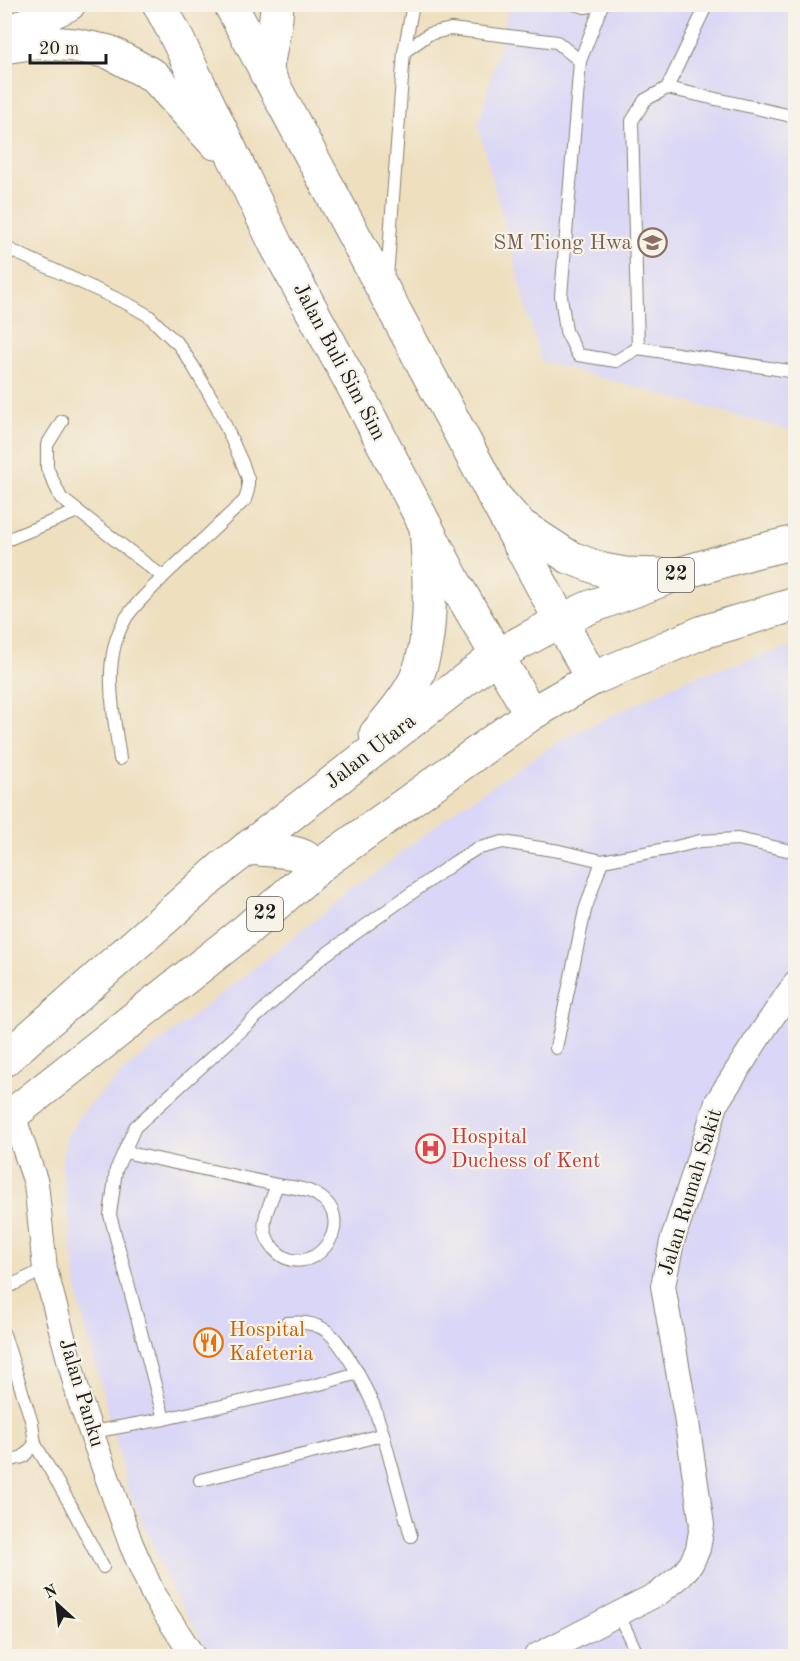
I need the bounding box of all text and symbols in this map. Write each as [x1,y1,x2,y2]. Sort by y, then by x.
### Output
scale bar [30,27,106,65]
text: 20 m [39,40,79,58]
school or university icon: SM Tiong Hwa [637,227,669,259]
place label: SM Tiong Hwa [493,233,632,254]
street label: Jalan Buli Sim Sim [289,280,389,444]
road number: 22 [658,558,694,592]
street label: Jalan Utara [322,710,420,794]
road number: 22 [247,897,283,931]
street label: Jalan Rumah Sakit [656,1106,726,1278]
place label: Hospital Duchess of Kent [451,1127,600,1172]
hospital icon: Hospital Duchess of Kent [414,1133,446,1165]
place label: Hospital Kafeteria [229,1320,314,1365]
restaurant icon: Hospital Kafeteria [192,1326,224,1358]
street label: Jalan Panku [55,1336,107,1450]
north arrow [27,1574,87,1634]
text: N [42,1582,61,1602]

